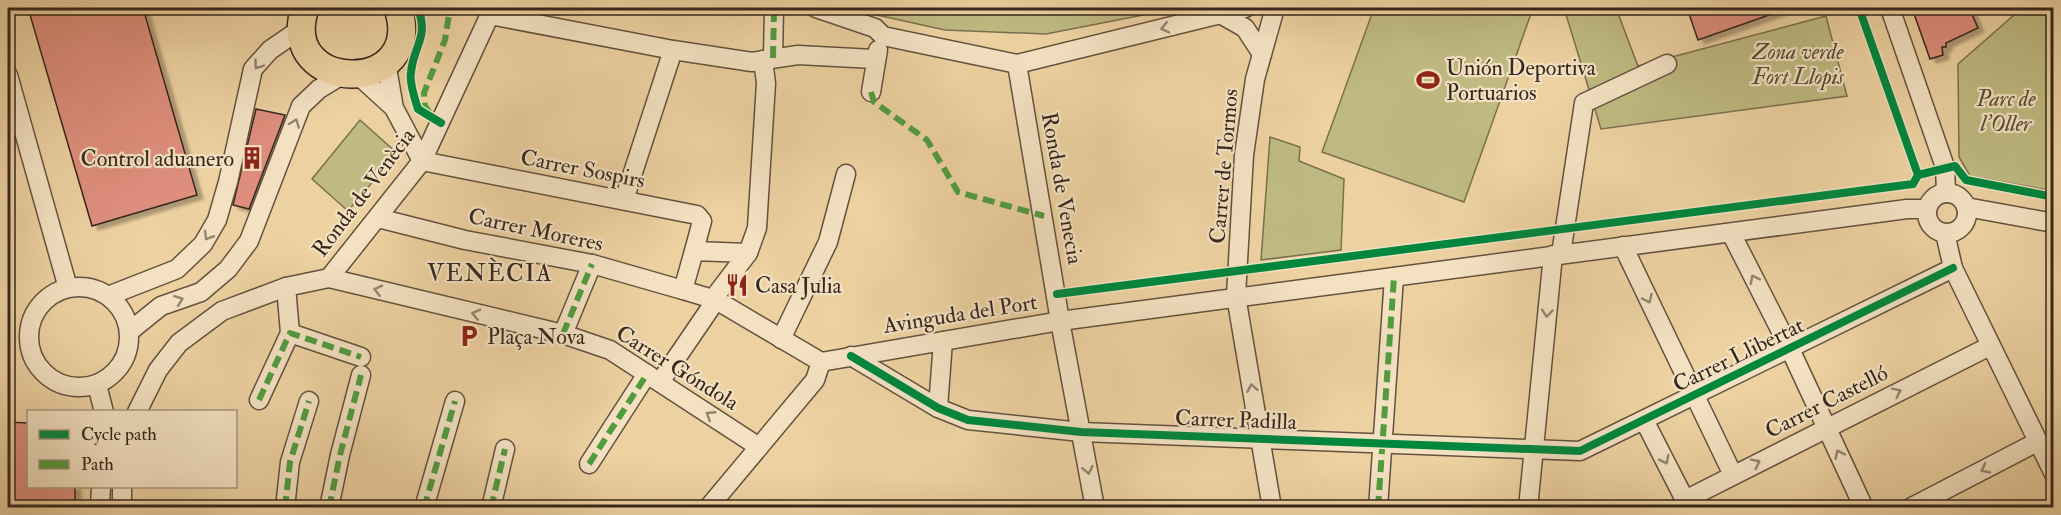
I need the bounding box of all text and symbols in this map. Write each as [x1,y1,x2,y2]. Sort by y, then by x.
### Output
one-way arrow [1160,21,1170,34]
park label: Zona verde Fort Llopis [1751,38,1845,91]
place label: Unión Deportiva Portuarios [1446,54,1597,107]
one-way arrow [254,59,265,70]
sports icon: Unión Deportiva Portuarios [1415,67,1441,93]
park label: Parc de l'Oller [1975,85,2036,138]
street label: Carrer de Tormos [1203,87,1245,245]
street label: Ronda de Venecia [1035,110,1089,267]
one-way arrow [287,118,300,129]
street label: Ronda de Venècia [306,122,422,262]
street label: Carrer Sospirs [518,143,648,196]
place label: Control aduanero [81,145,234,173]
building icon: Control aduanero [239,145,265,171]
street label: Carrer Moreres [466,202,606,258]
one-way arrow [203,230,215,240]
district label: VENÈCIA [427,257,553,289]
restaurant icon: Casa Julia [724,272,750,298]
place label: Casa Julia [755,272,843,300]
one-way arrow [1750,274,1762,285]
one-way arrow [373,285,383,298]
street label: Avinguda del Port [880,288,1039,340]
one-way arrow [1640,293,1652,304]
one-way arrow [173,295,183,308]
one-way arrow [471,308,481,321]
one-way arrow [1541,309,1554,318]
street label: Carrer Llibertat [1668,311,1809,399]
street label: Carrer Góndola [611,319,745,417]
parking icon: Plaça Nova [456,323,482,349]
place label: Plaça Nova [487,323,586,351]
street label: Carrer Castelló [1760,359,1893,445]
one-way arrow [1246,383,1258,392]
one-way arrow [1891,387,1902,399]
street label: Carrer Padilla [1175,404,1298,436]
legend [27,410,237,488]
one-way arrow [706,411,717,422]
text: Cycle path [81,423,157,446]
one-way arrow [1834,450,1846,461]
text: Path [81,453,114,476]
one-way arrow [1657,453,1669,464]
one-way arrow [1749,459,1760,471]
one-way arrow [1980,462,1991,473]
one-way arrow [1081,464,1094,474]

